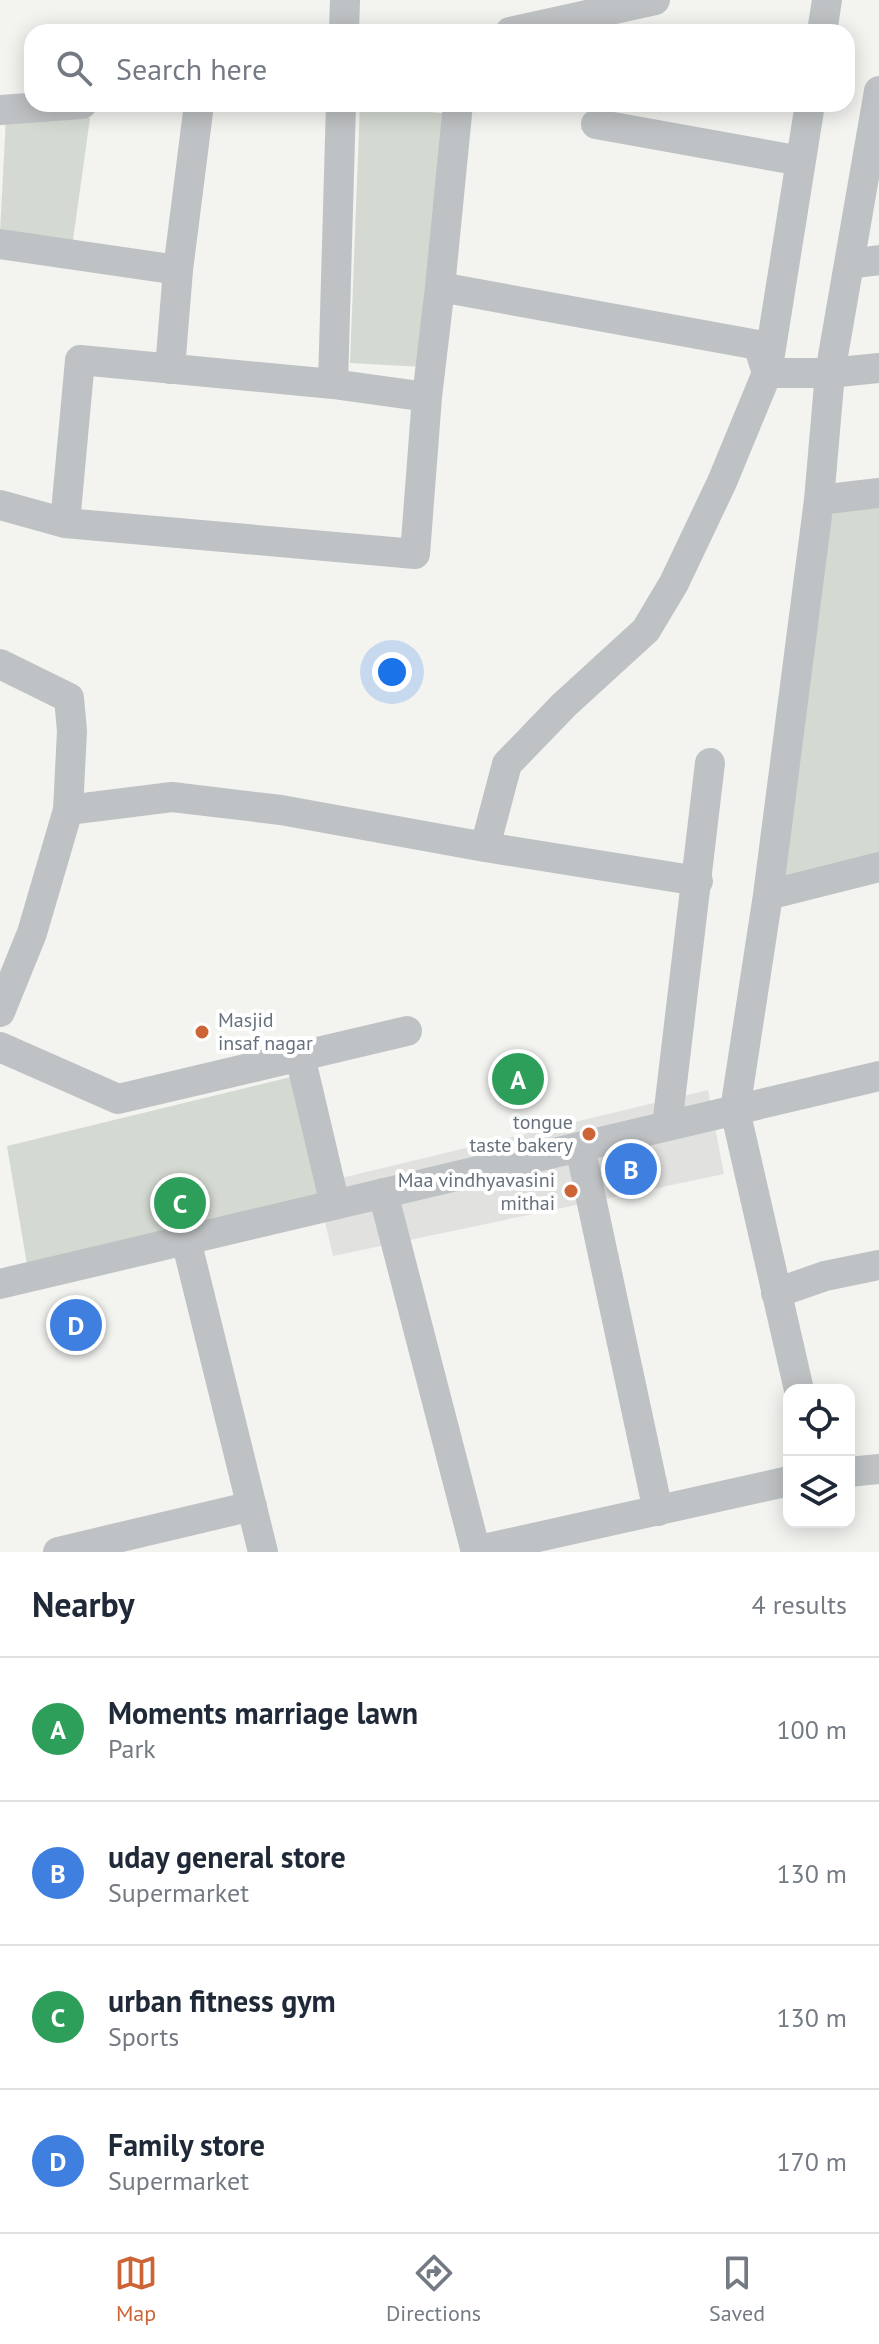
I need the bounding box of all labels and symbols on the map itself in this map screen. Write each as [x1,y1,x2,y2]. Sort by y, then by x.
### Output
your location [372,652,412,692]
place label: Masjid insaf nagar [218,1007,313,1056]
marker: Masjid insaf nagar [193,1023,211,1041]
pin: A [492,1049,544,1109]
place label: tongue taste bakery [469,1109,574,1158]
marker: tongue taste bakery [580,1125,598,1143]
pin: B [605,1139,657,1199]
place label: Maa vindhyavasini mithai [398,1167,555,1216]
pin: C [154,1173,206,1233]
marker: Maa vindhyavasini mithai [562,1182,580,1200]
pin: D [50,1295,102,1355]

